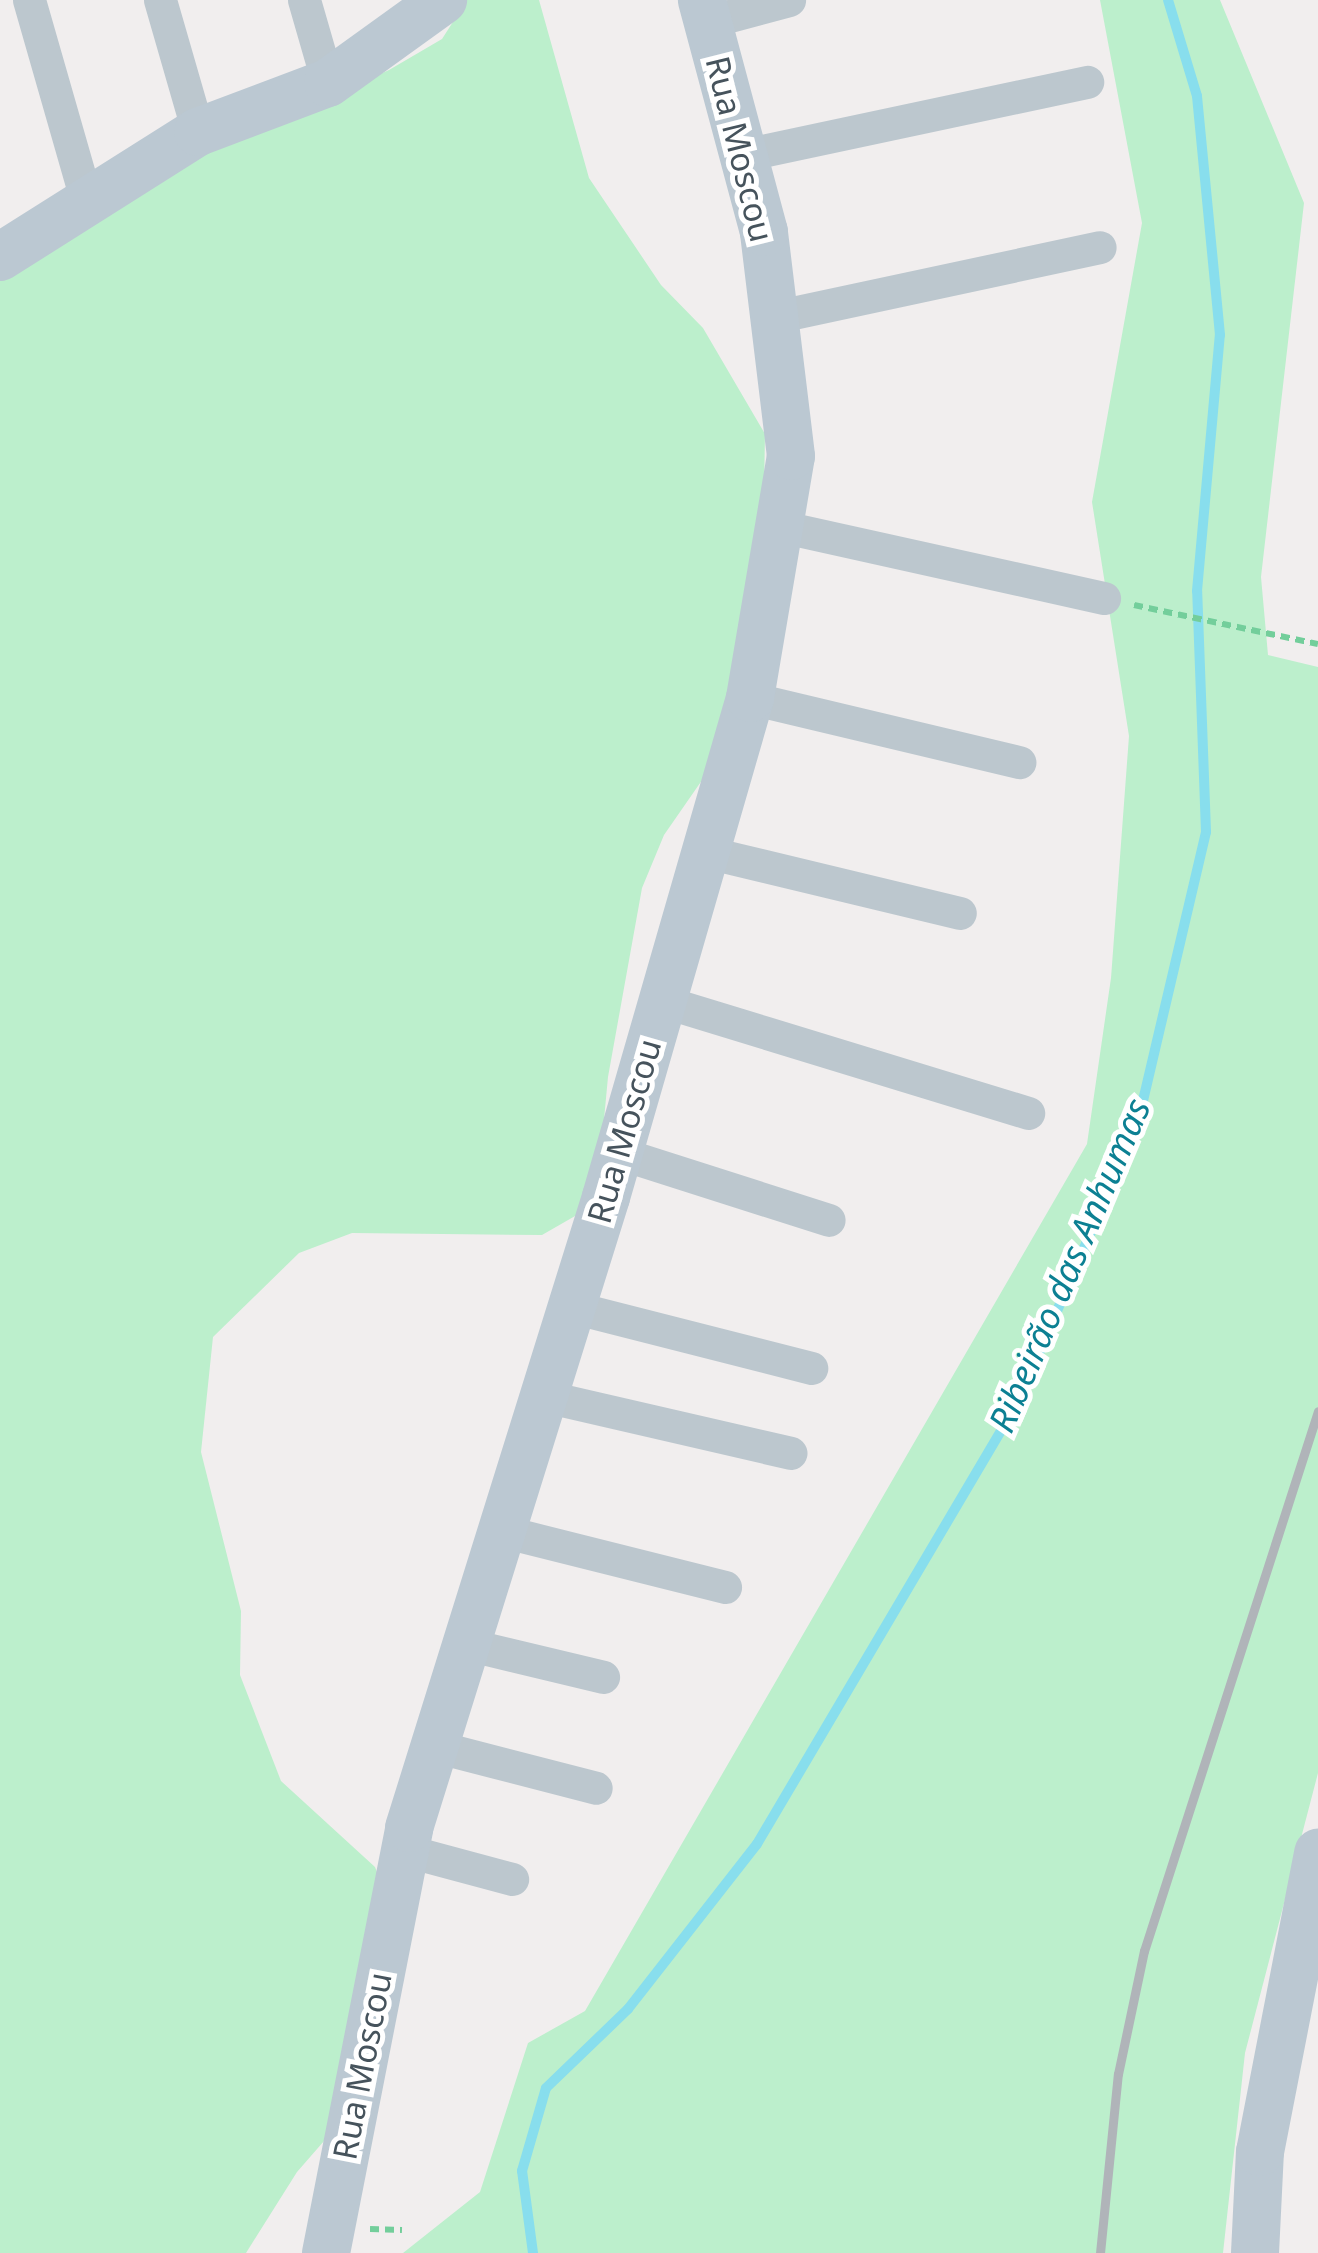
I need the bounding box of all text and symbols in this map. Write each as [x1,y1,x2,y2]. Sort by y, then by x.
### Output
street label: Rua Moscou [698,52,782,246]
street label: Rua Moscou [579,1034,669,1228]
water label: Ribeirão das Anhumas [979,1092,1159,1438]
street label: Rua Moscou [324,1969,400,2163]

